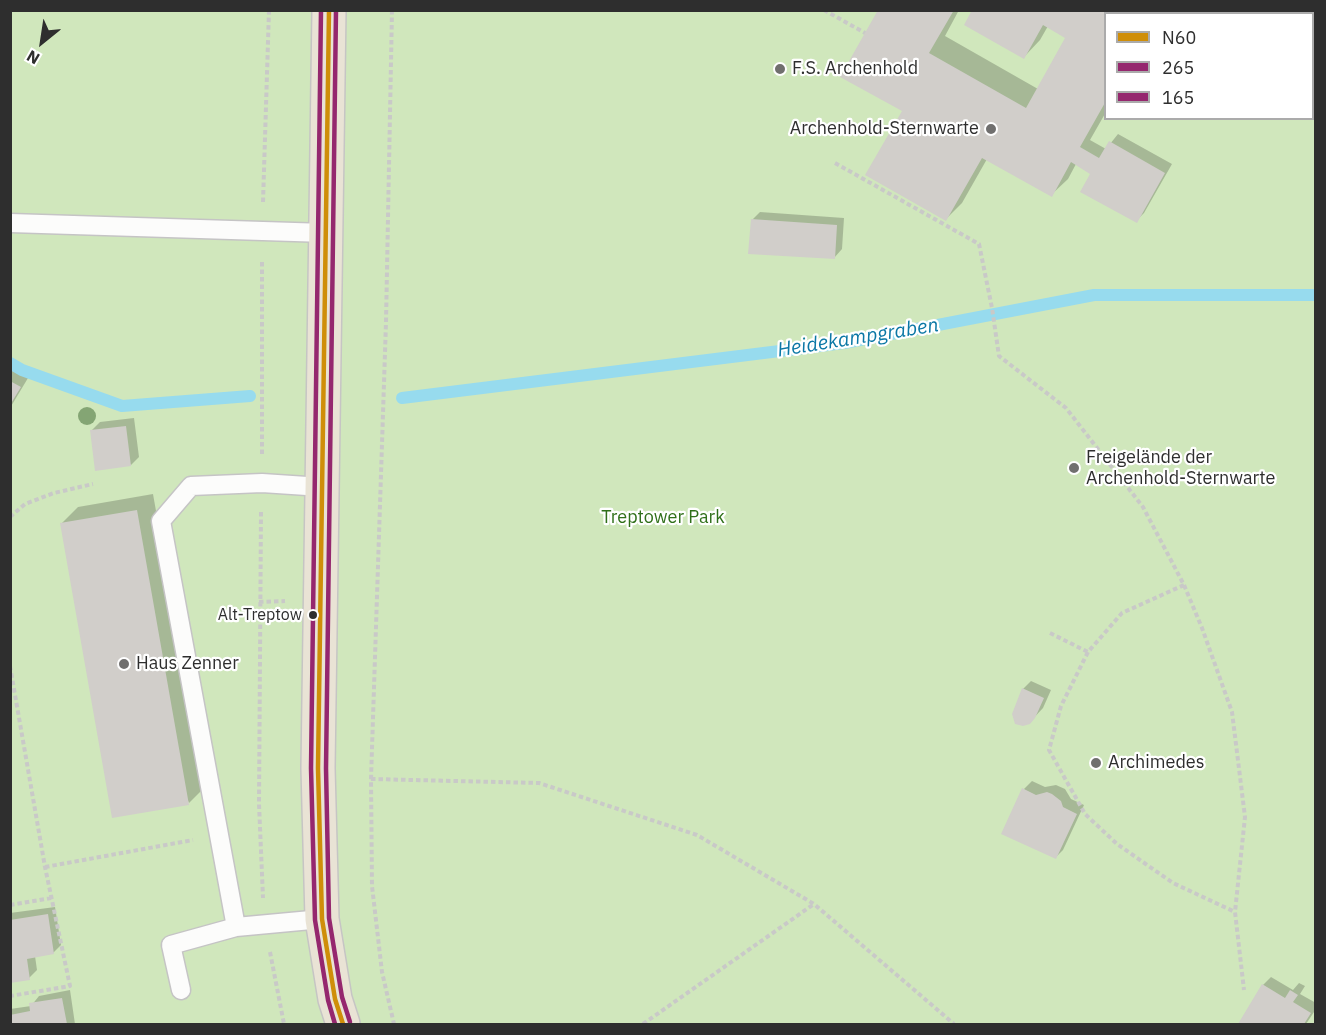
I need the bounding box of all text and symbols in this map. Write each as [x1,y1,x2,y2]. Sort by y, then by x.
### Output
north arrow [12,12,72,72]
legend [1104,12,1314,120]
text: N60 [1162,26,1196,49]
text: N [23,46,43,69]
text: 265 [1162,56,1194,79]
place label: F.S. Archenhold [792,58,918,80]
marker: F.S. Archenhold [773,62,787,76]
text: 165 [1162,86,1194,109]
place label: Archenhold-Sternwarte [790,118,979,140]
marker: Archenhold-Sternwarte [984,122,998,136]
water label: Heidekampgraben [776,313,940,363]
place label: Freigelände der Archenhold-Sternwarte [1086,447,1275,490]
marker: Freigelände der Archenhold-Sternwarte [1067,461,1081,475]
park label: Treptower Park [601,507,725,529]
place label: Alt-Treptow [218,605,302,625]
marker: Alt-Treptow [307,609,319,621]
place label: Haus Zenner [136,653,239,675]
marker: Haus Zenner [117,657,131,671]
place label: Archimedes [1108,752,1205,774]
marker: Archimedes [1089,756,1103,770]

